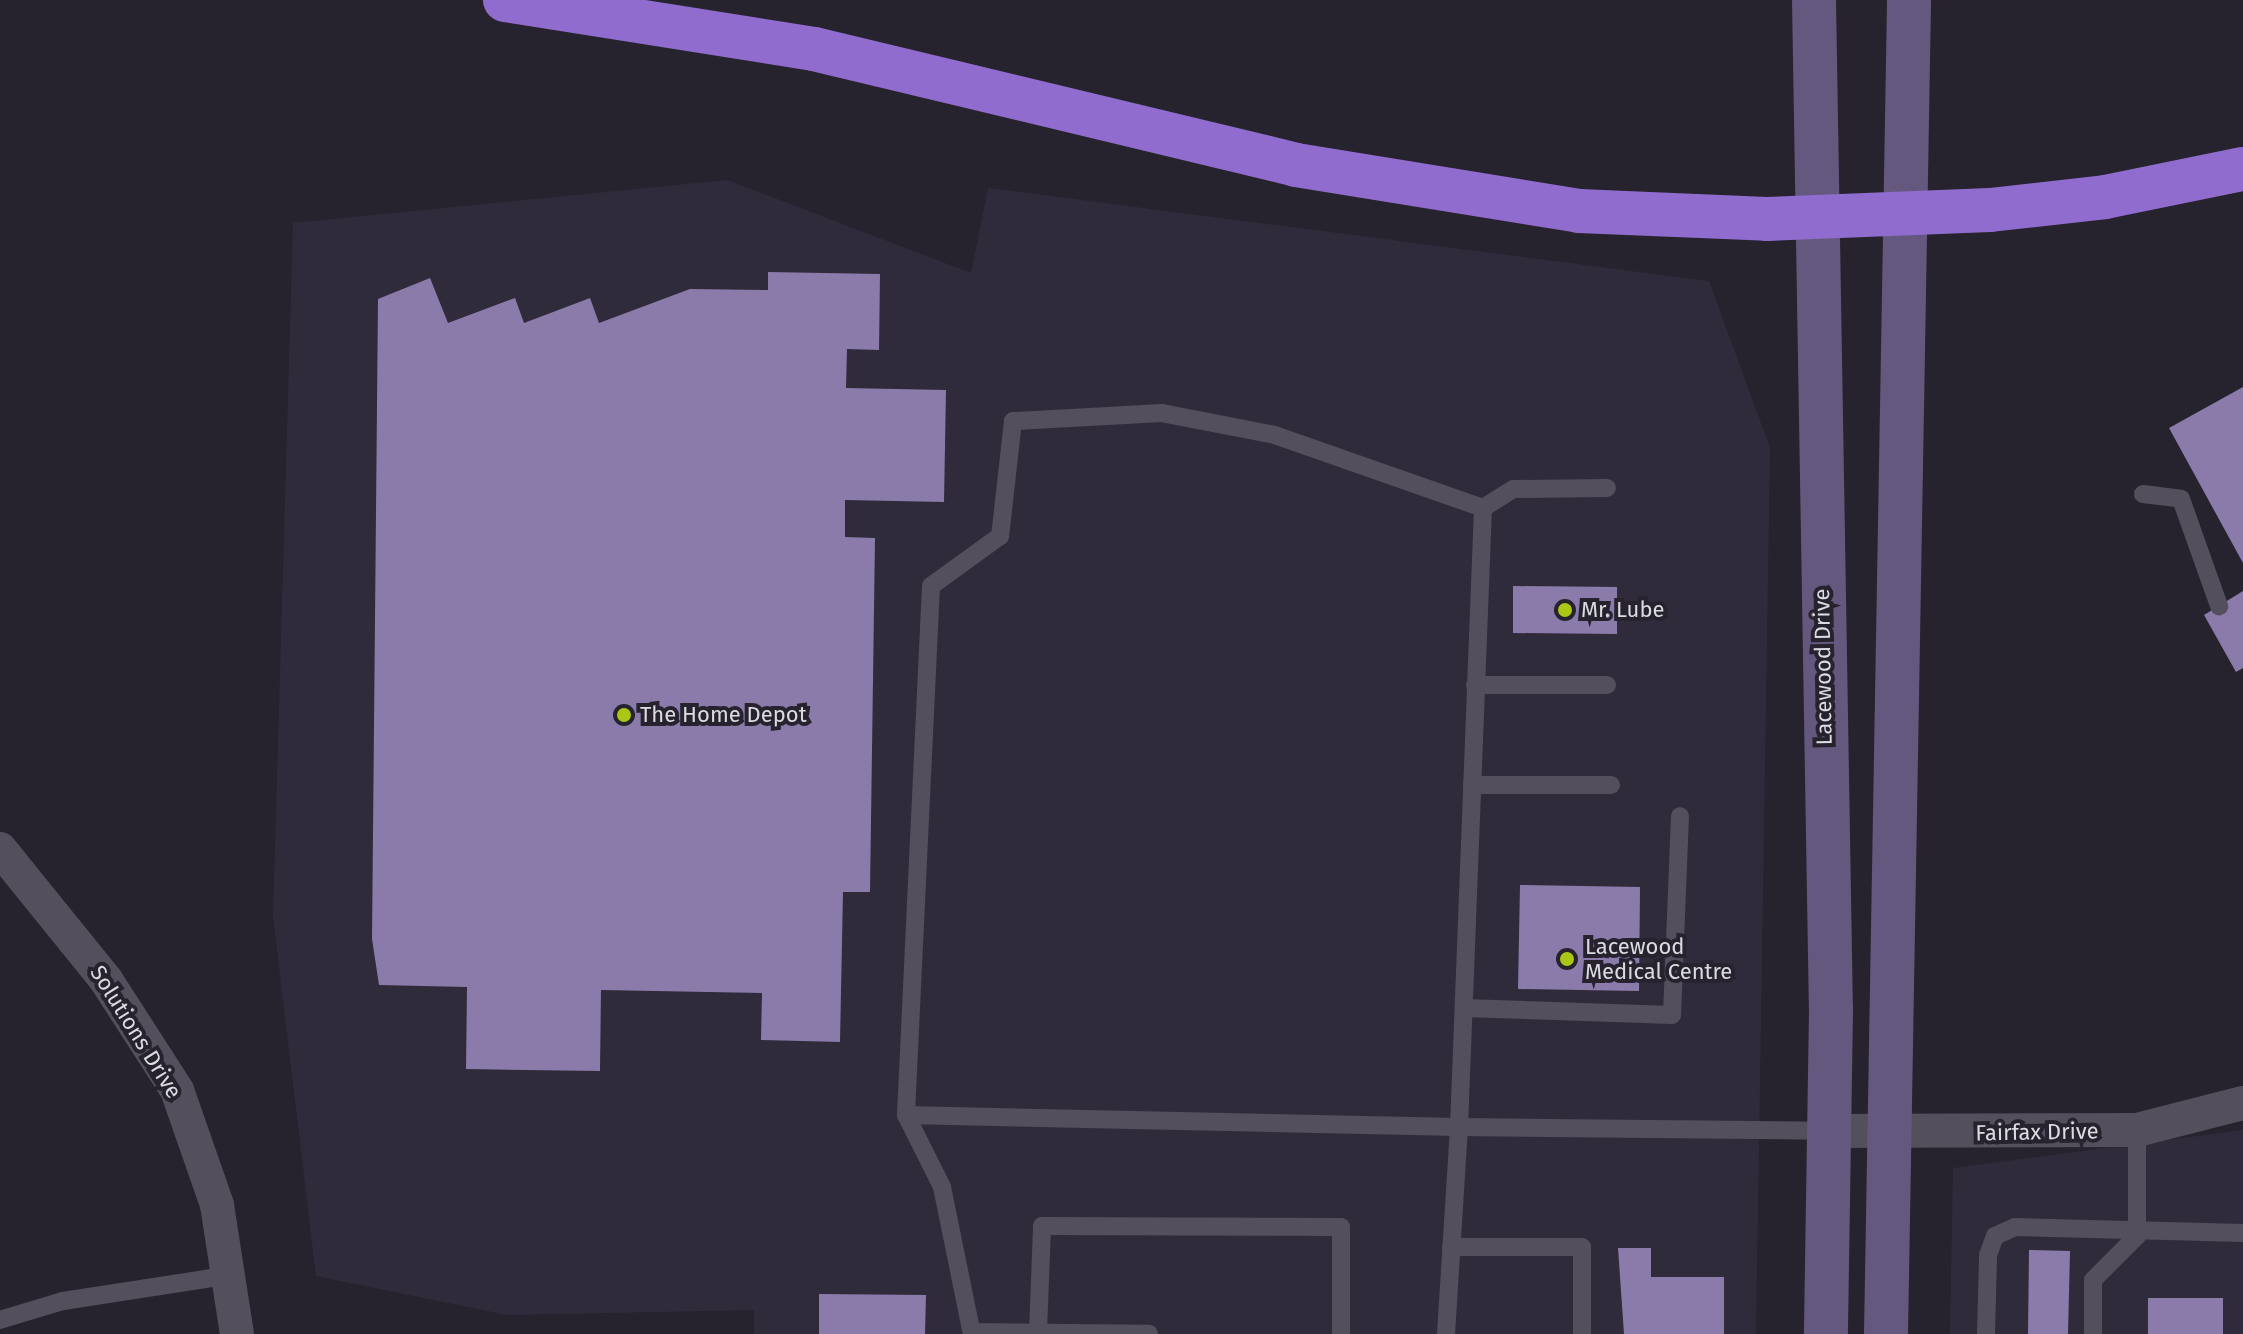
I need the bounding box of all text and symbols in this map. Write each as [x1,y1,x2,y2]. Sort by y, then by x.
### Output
street label: Lacewood Drive [1808,588,1838,746]
place label: Mr. Lube [1581,597,1664,623]
marker: Mr. Lube [1556,601,1574,619]
place label: The Home Depot [640,702,807,728]
marker: The Home Depot [615,706,633,724]
place label: Lacewood Medical Centre [1585,933,1732,984]
marker: Lacewood Medical Centre [1556,948,1578,970]
street label: Solutions Drive [85,961,187,1103]
street label: Fairfax Drive [1975,1118,2099,1146]

